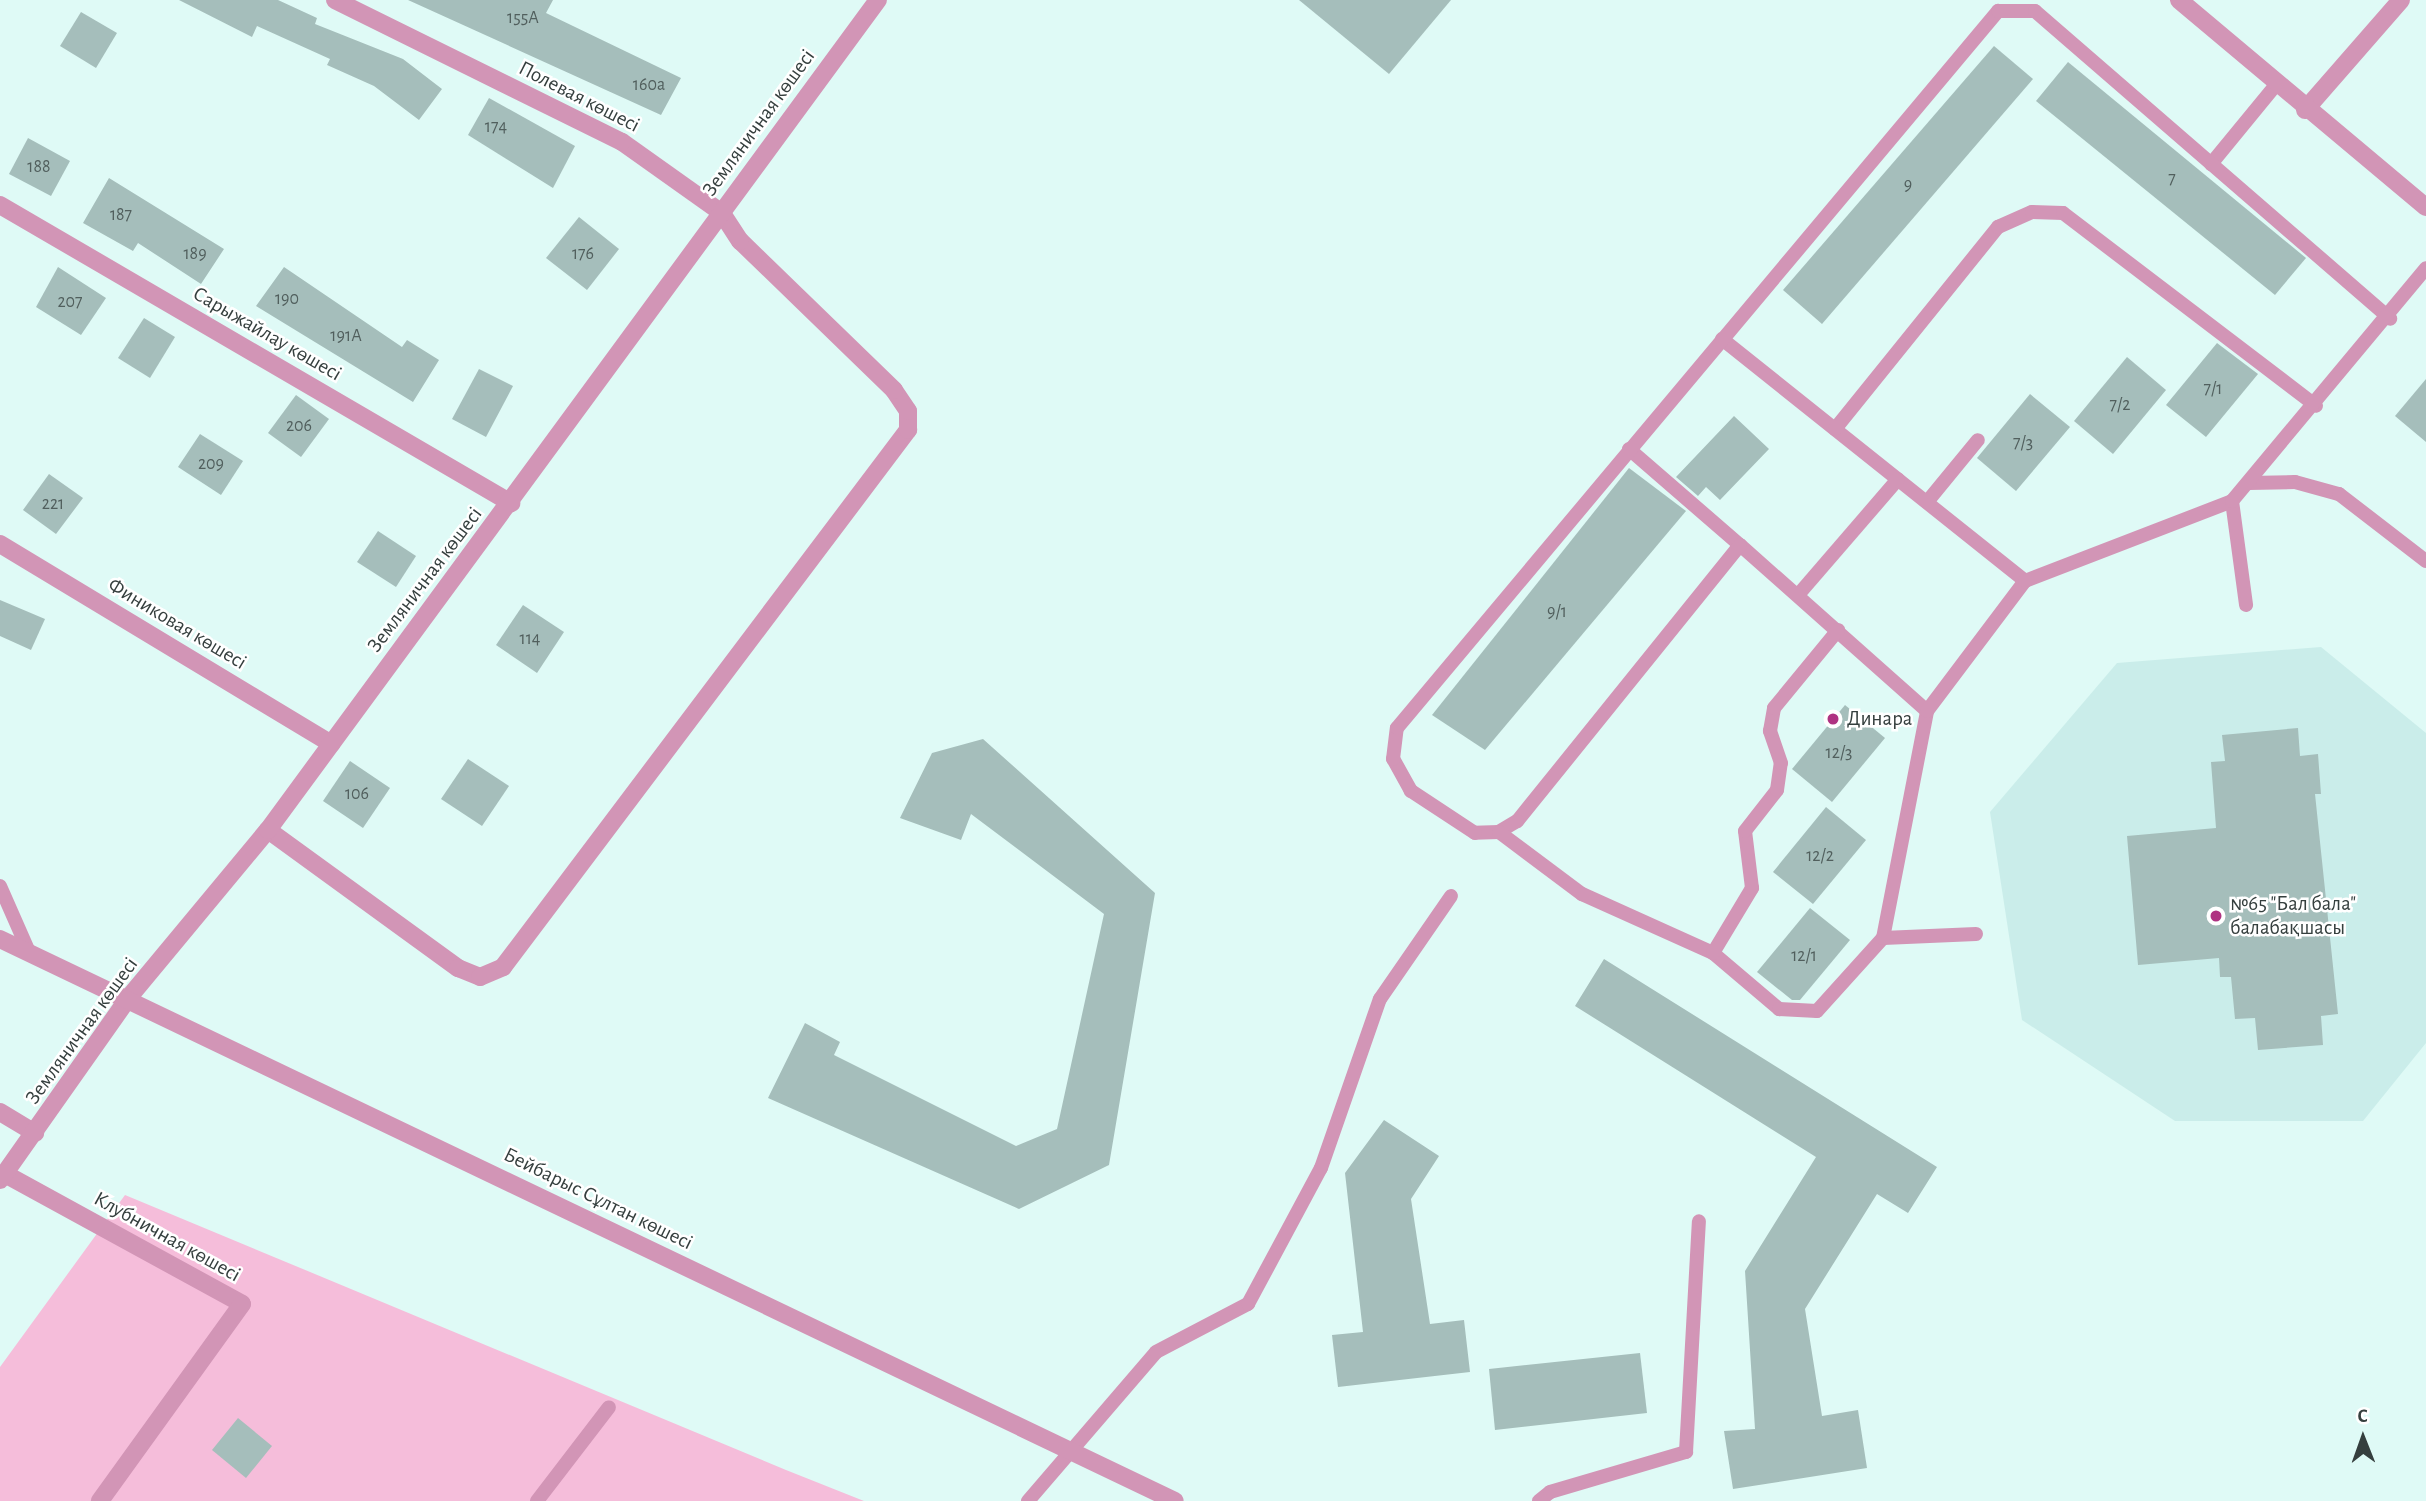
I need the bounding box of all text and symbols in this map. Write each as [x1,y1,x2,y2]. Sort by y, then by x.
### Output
house number: 155А [507,7,539,29]
street label: Земляничная көшесі [697,45,821,201]
street label: Полевая көшесі [514,56,644,138]
house number: 160а [633,74,665,96]
house number: 174 [485,116,507,138]
house number: 188 [27,156,51,178]
house number: 7 [2168,168,2176,190]
house number: 9 [1904,174,1912,196]
house number: 187 [110,204,132,226]
house number: 189 [183,243,207,265]
house number: 176 [572,243,594,265]
street label: Сарыжайлау көшесі [188,281,346,387]
house number: 190 [275,288,299,310]
house number: 207 [57,291,83,313]
house number: 191А [330,325,362,347]
house number: 7/1 [2204,378,2222,400]
house number: 7/2 [2110,394,2130,416]
house number: 206 [286,415,312,437]
house number: 7/3 [2013,432,2033,454]
house number: 209 [198,453,224,475]
house number: 221 [42,493,64,515]
street label: Земляничная көшесі [362,502,488,658]
street label: Финиковая көшесі [103,573,251,675]
house number: 9/1 [1547,601,1567,623]
house number: 114 [519,628,541,650]
place label: Динара [1847,706,1912,732]
marker: Динара [1825,711,1841,727]
house number: 12/3 [1826,742,1852,764]
house number: 106 [345,783,369,805]
house number: 12/2 [1806,845,1834,867]
place label: №65 "Бал бала" балабақшасы [2230,891,2356,941]
marker: №65 "Бал бала" балабақшасы [2208,908,2224,924]
house number: 12/1 [1791,945,1817,967]
street label: Земляничная көшесі [20,953,144,1109]
street label: Бейбарыс Сұлтан көшесі [499,1142,697,1256]
street label: Клубничная көшесі [89,1186,245,1288]
north arrow [2328,1403,2398,1473]
text: С [2357,1407,2368,1426]

